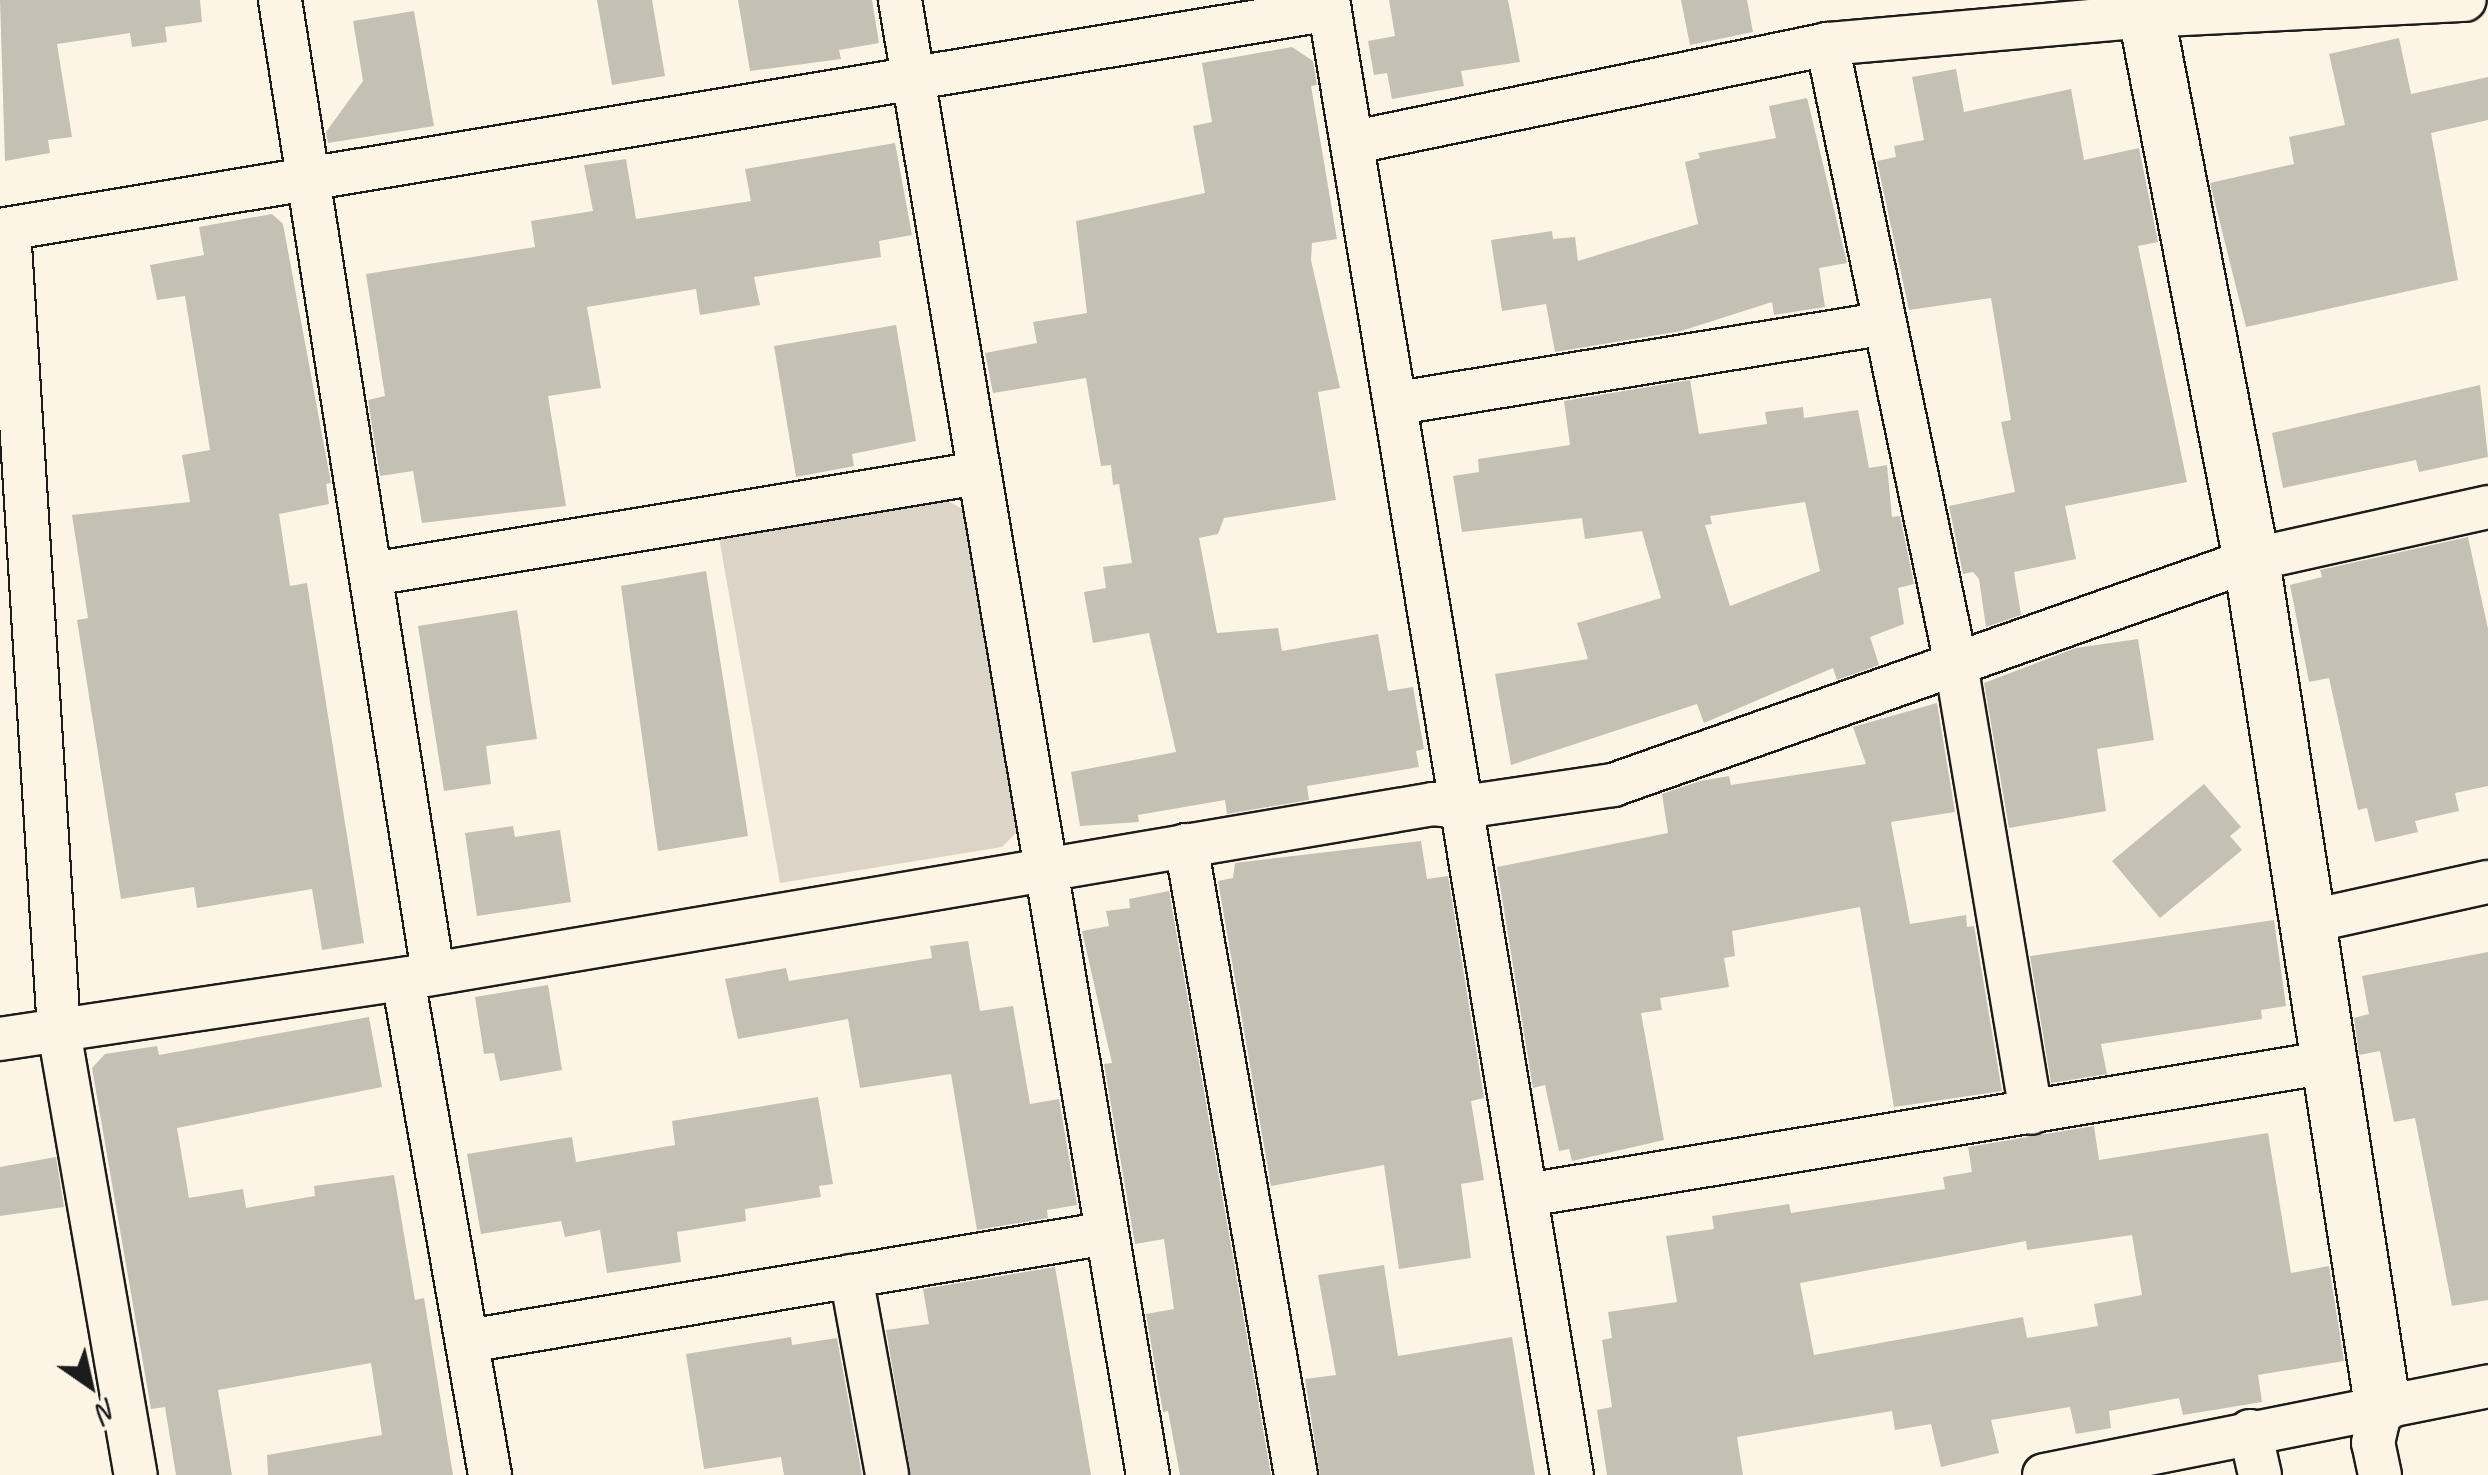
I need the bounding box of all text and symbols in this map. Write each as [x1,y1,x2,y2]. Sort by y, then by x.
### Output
north arrow [40,1335,140,1435]
text: N [90,1391,124,1430]

